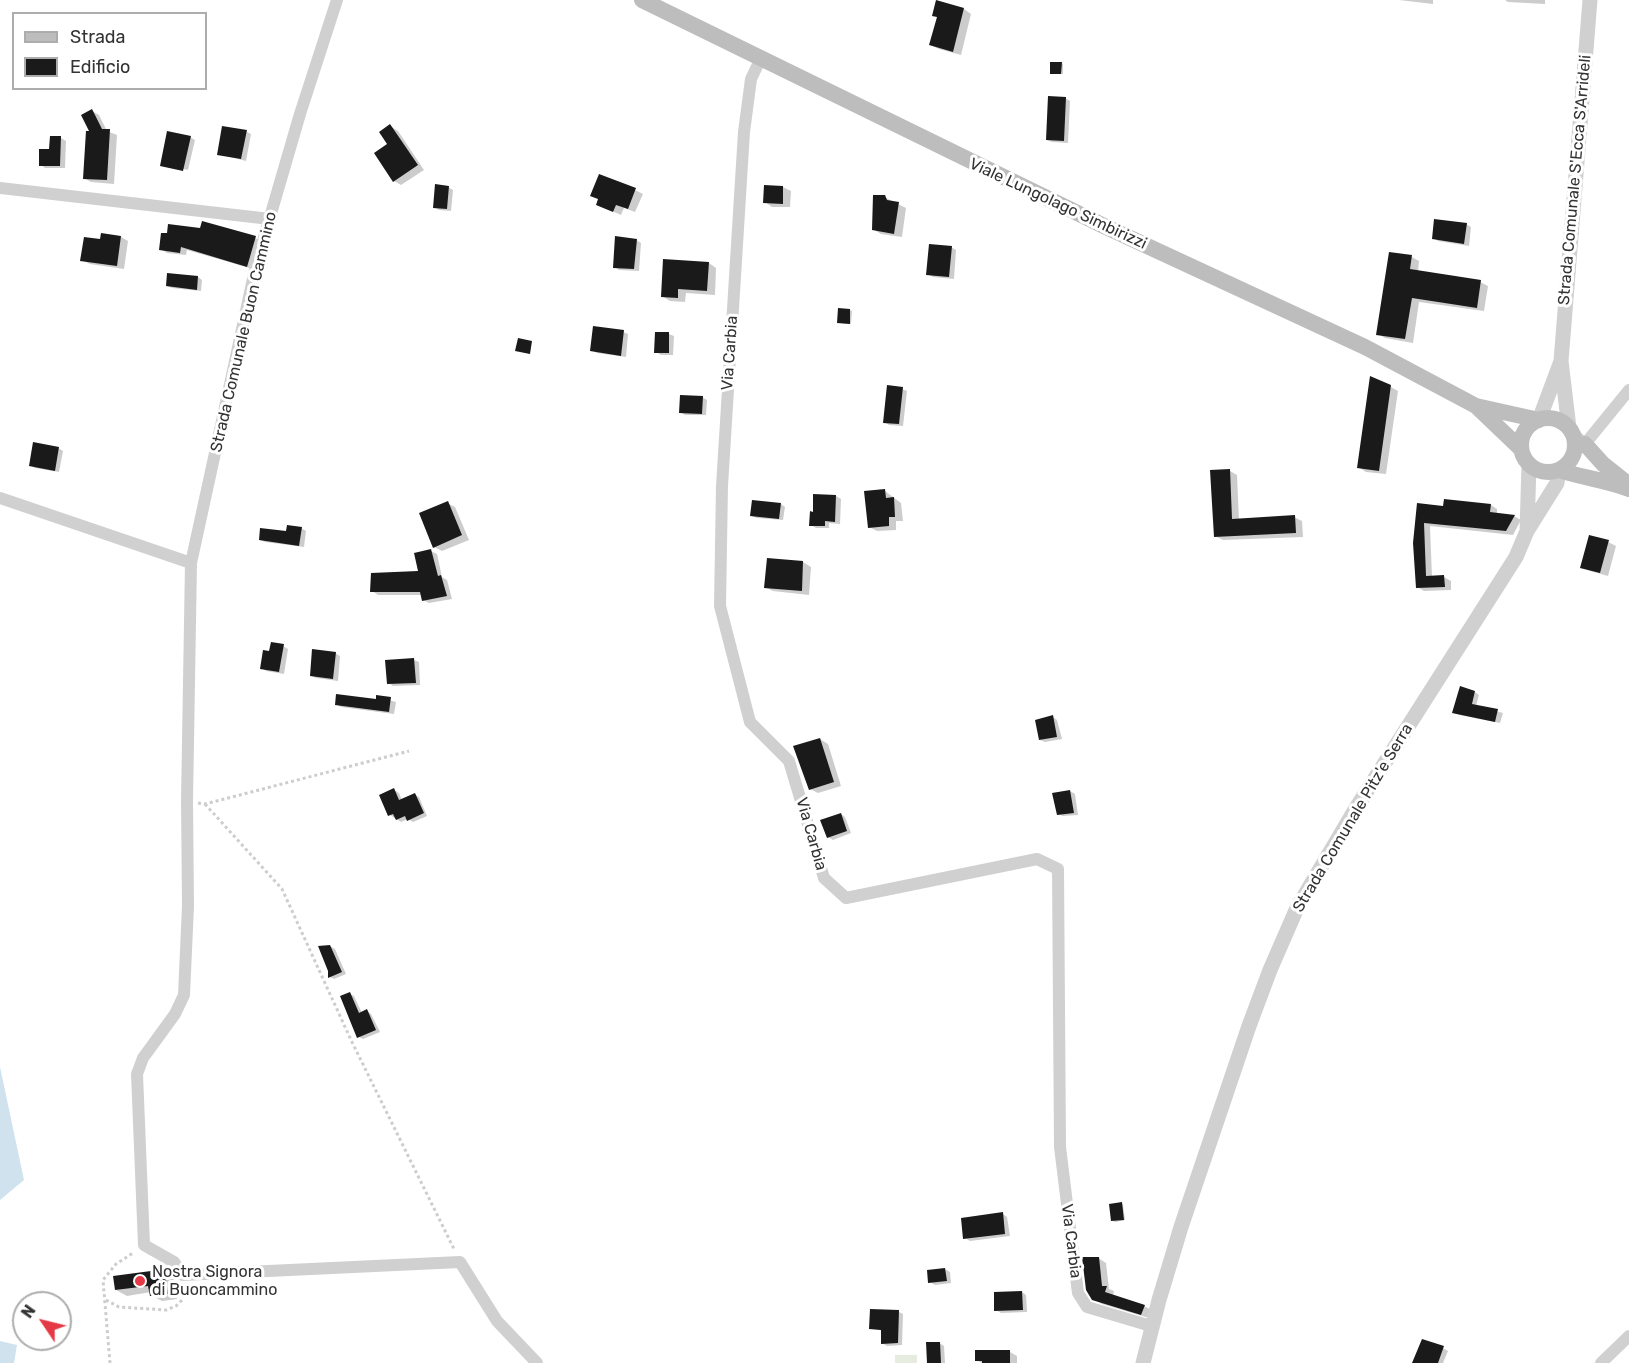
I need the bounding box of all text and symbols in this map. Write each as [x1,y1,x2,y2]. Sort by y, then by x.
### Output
legend [12,12,207,90]
text: Strada [70,26,126,48]
street label: Strada Comunale S'Ecca S'Arrideli [1554,54,1596,306]
text: Edificio [70,56,130,78]
street label: Viale Lungolago Simbirizzi [966,154,1150,254]
street label: Strada Comunale Buon Cammino [207,210,281,454]
street label: Via Carbia [718,315,742,391]
street label: Strada Comunale Pitz'e Serra [1289,720,1417,916]
street label: Via Carbia [791,795,831,873]
street label: Via Carbia [1057,1203,1085,1279]
place label: Nostra Signora di Buoncammino [152,1262,277,1300]
marker: Nostra Signora di Buoncammino [133,1274,147,1288]
north arrow [12,1291,72,1351]
text: N [17,1301,40,1322]

